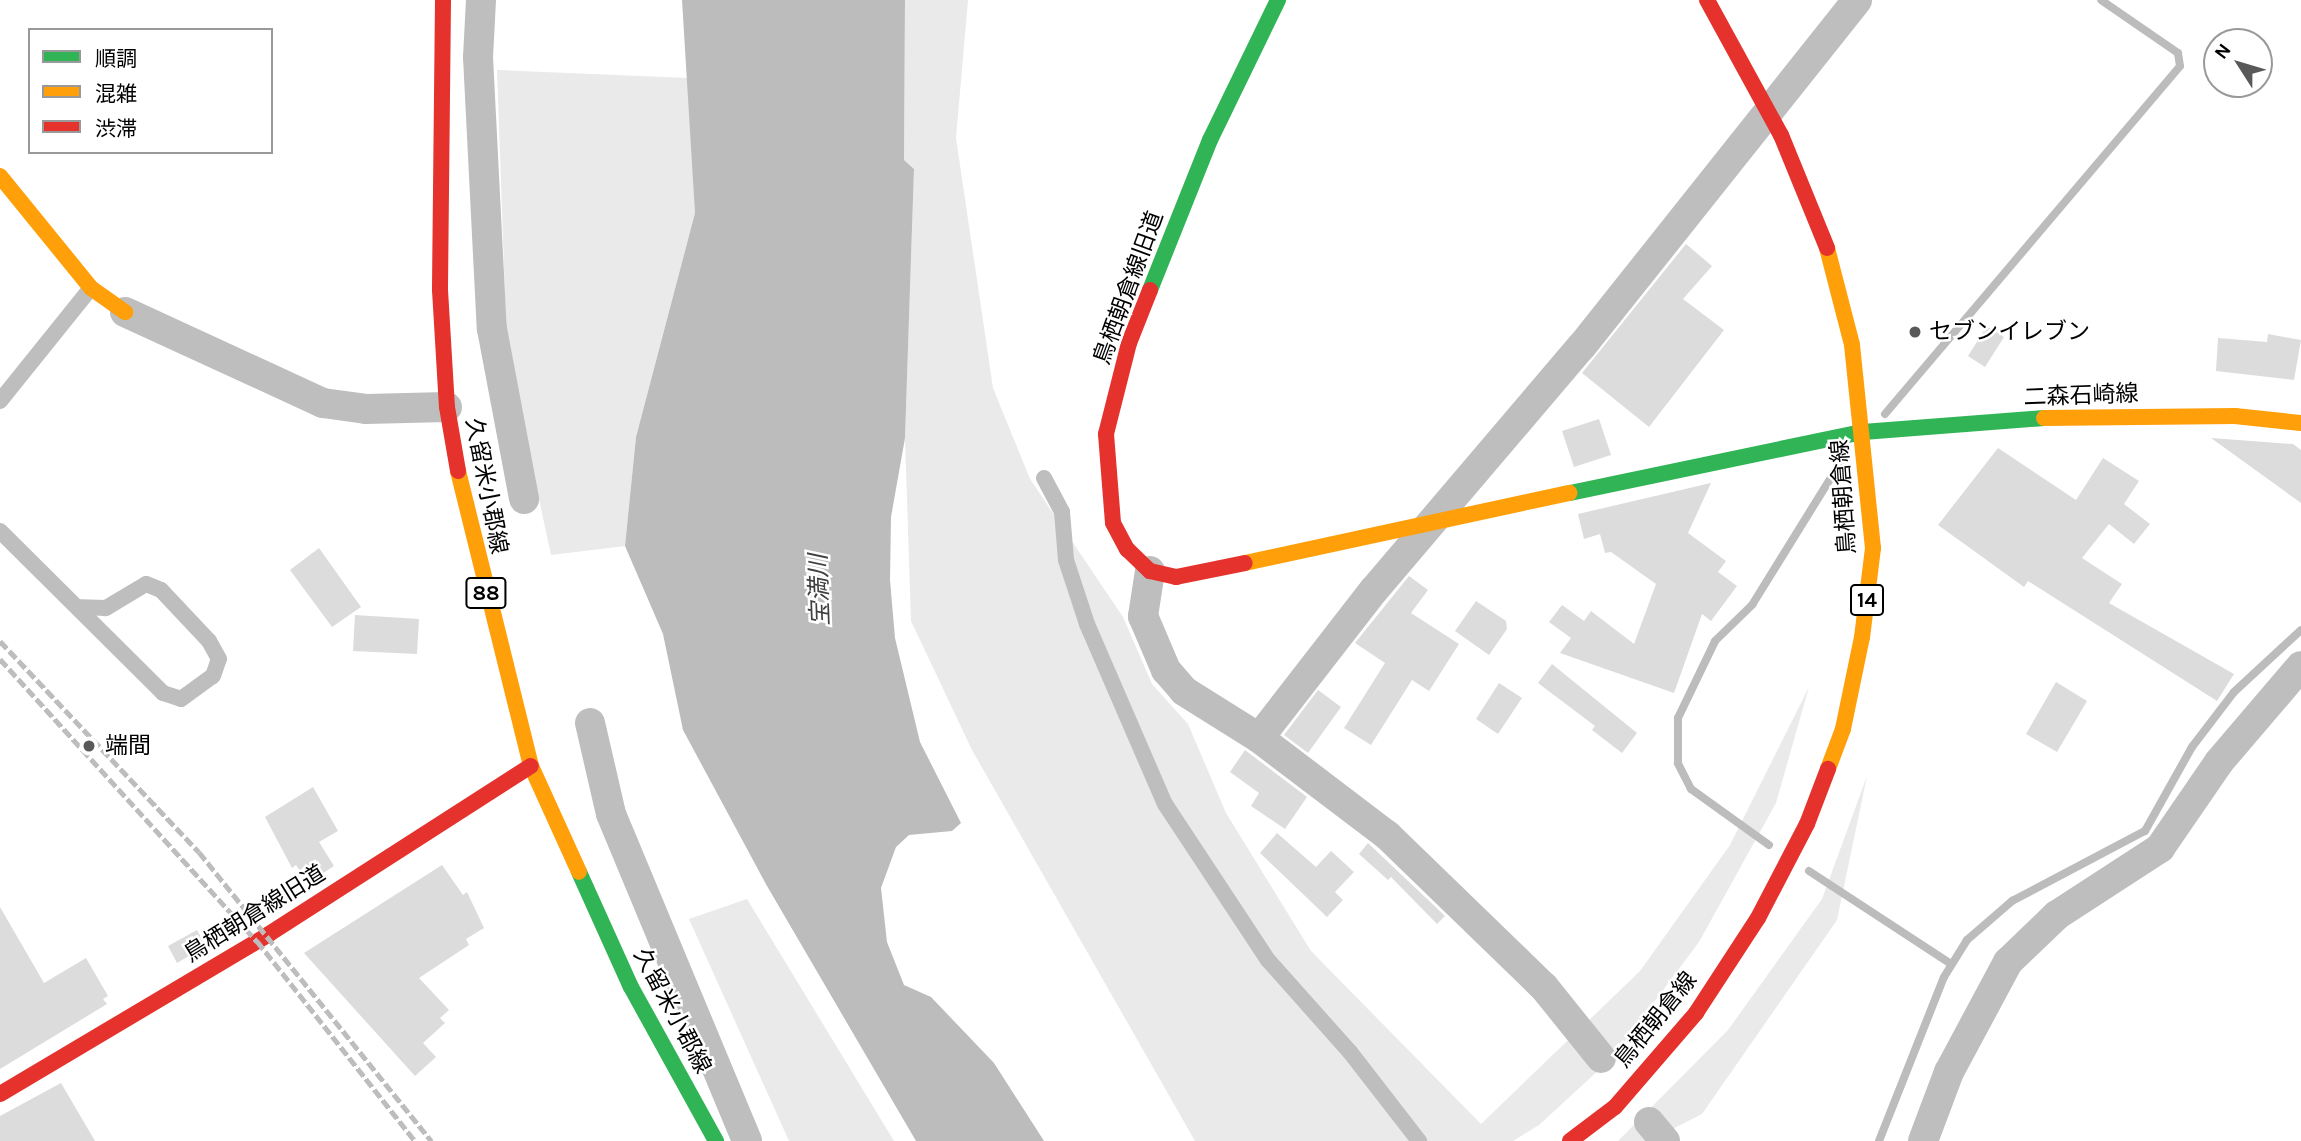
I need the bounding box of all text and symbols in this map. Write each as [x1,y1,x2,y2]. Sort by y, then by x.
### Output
legend [28,28,273,154]
north arrow [2203,28,2273,98]
text: N [2210,40,2236,64]
text: 順調 [95,47,137,71]
text: 混雑 [95,82,137,106]
text: 渋滞 [95,117,137,141]
street label: 鳥栖朝倉線旧道 [1088,208,1170,368]
place label: セブンイレブン [1929,318,2090,346]
marker: セブンイレブン [1907,324,1923,340]
street label: 二森石崎線 [2023,380,2139,412]
street label: 久留米小郡線 [459,416,513,556]
street label: 鳥栖朝倉線 [1826,439,1862,555]
water label: 宝満川 [804,554,836,626]
road number: 88 [465,576,507,610]
road number: 14 [1850,582,1884,618]
place label: 端間 [105,732,151,760]
marker: 端間 [79,736,99,756]
street label: 鳥栖朝倉線旧道 [179,860,331,968]
street label: 久留米小郡線 [627,944,717,1078]
street label: 鳥栖朝倉線 [1609,967,1703,1073]

